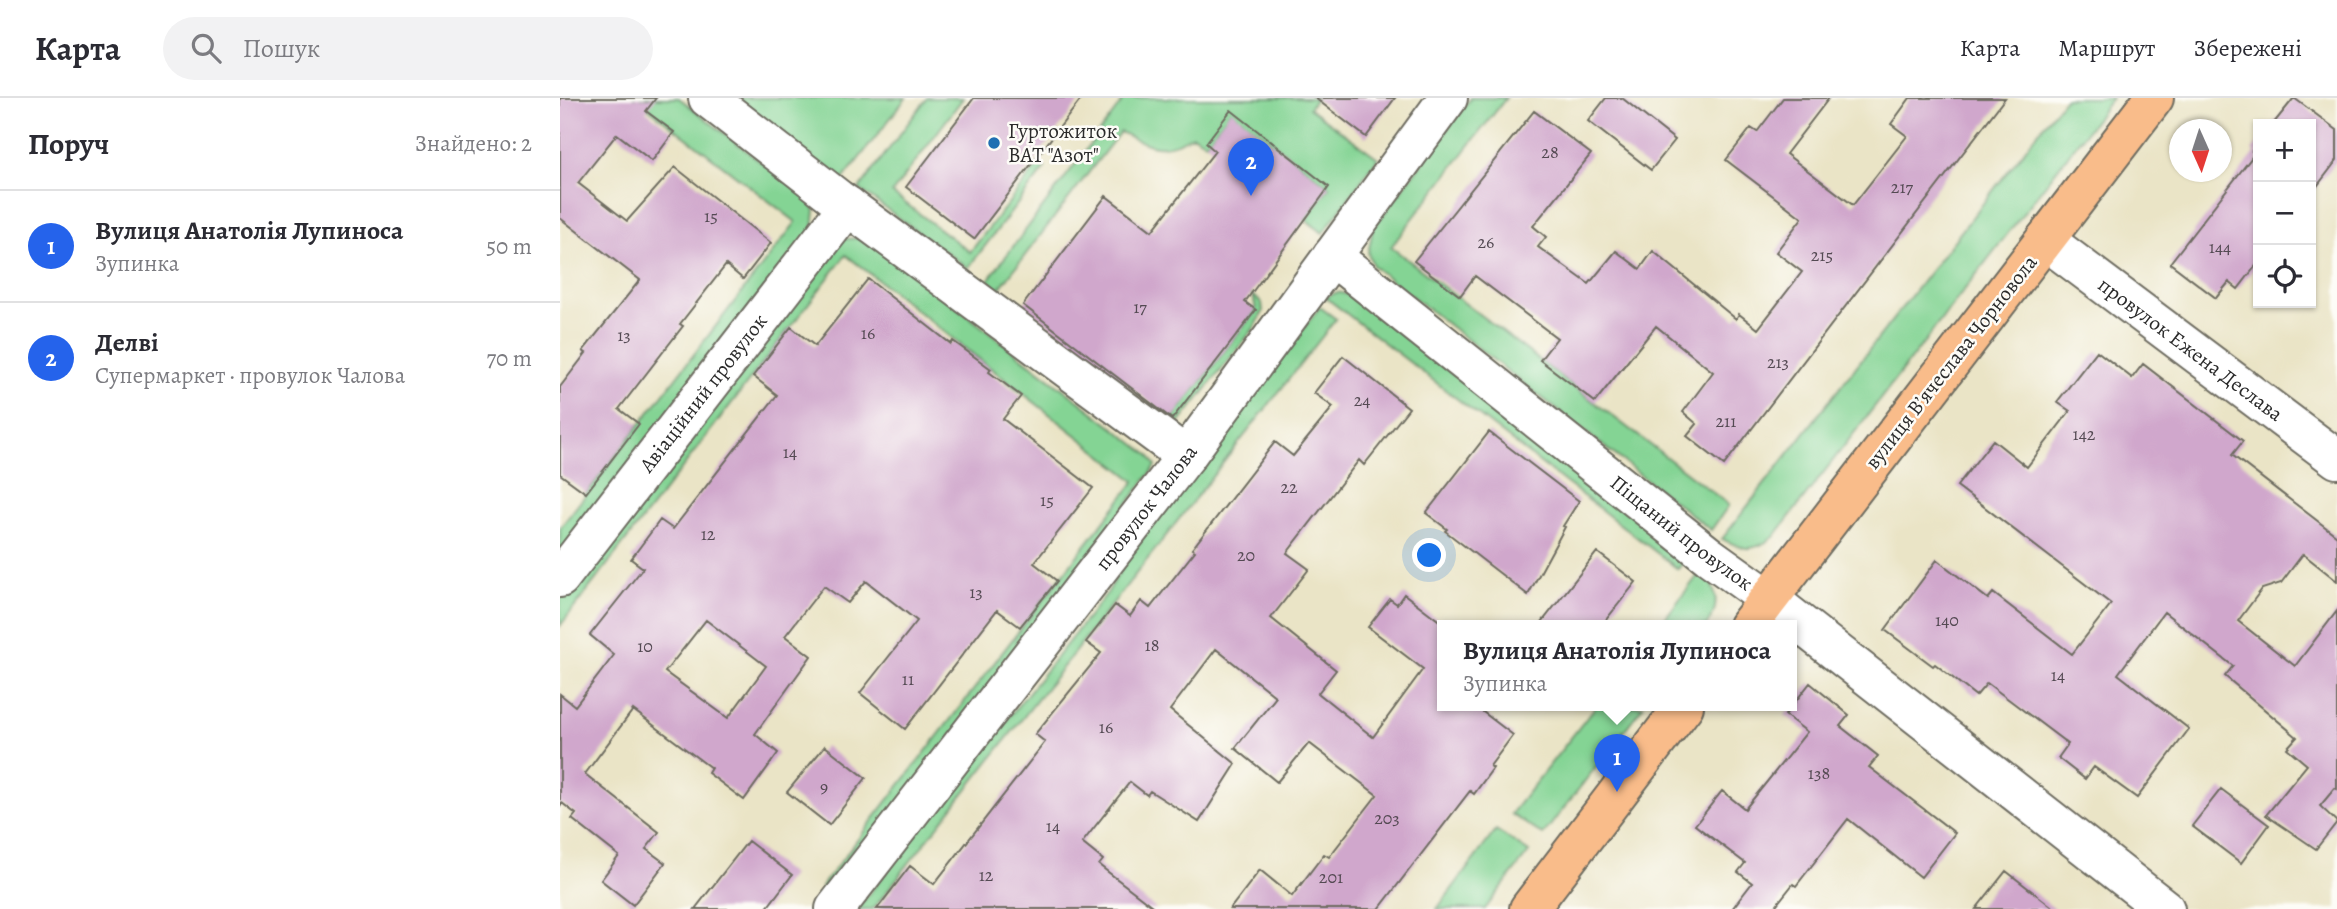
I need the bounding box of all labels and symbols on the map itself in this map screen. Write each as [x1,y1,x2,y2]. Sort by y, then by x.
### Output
place label: Гуртожиток ВАТ "Азот" [1008,117,1117,169]
north arrow [2169,119,2232,182]
marker: Гуртожиток ВАТ "Азот" [986,135,1002,151]
pin: 2 [1228,138,1274,196]
house number: 28 [1541,140,1559,164]
house number: 217 [1891,175,1914,199]
house number: 15 [704,204,718,228]
house number: 26 [1478,230,1494,254]
house number: 144 [2209,235,2231,259]
house number: 215 [1811,243,1833,267]
street label: вулиця Вʼячеслава Чорновола [1859,249,2044,475]
street label: провулок Ежена Деслава [2092,271,2289,428]
house number: 17 [1133,295,1147,319]
street label: Авіаційний провулок [632,308,774,479]
house number: 16 [861,321,875,345]
house number: 13 [617,323,631,347]
house number: 213 [1767,350,1789,374]
house number: 24 [1354,388,1370,412]
house number: 211 [1716,409,1736,433]
house number: 142 [2073,422,2096,446]
street label: провулок Чалова [1089,439,1204,576]
house number: 14 [783,440,797,464]
street label: Піщаний провулок [1604,469,1759,597]
house number: 22 [1280,475,1298,499]
house number: 15 [1040,488,1054,512]
house number: 12 [701,522,716,546]
your location [1412,538,1446,572]
house number: 20 [1237,543,1255,567]
house number: 13 [969,580,983,604]
house number: 140 [1935,608,1959,632]
house number: 18 [1145,633,1159,657]
house number: 10 [637,634,653,658]
house number: 14 [2051,663,2065,687]
house number: 11 [902,667,914,691]
house number: 16 [1099,715,1113,739]
pin: 1 [1594,734,1640,792]
house number: 138 [1808,761,1830,785]
house number: 9 [820,775,828,799]
house number: 203 [1374,806,1400,830]
house number: 14 [1046,814,1060,838]
house number: 12 [979,863,994,887]
house number: 201 [1319,865,1343,889]

